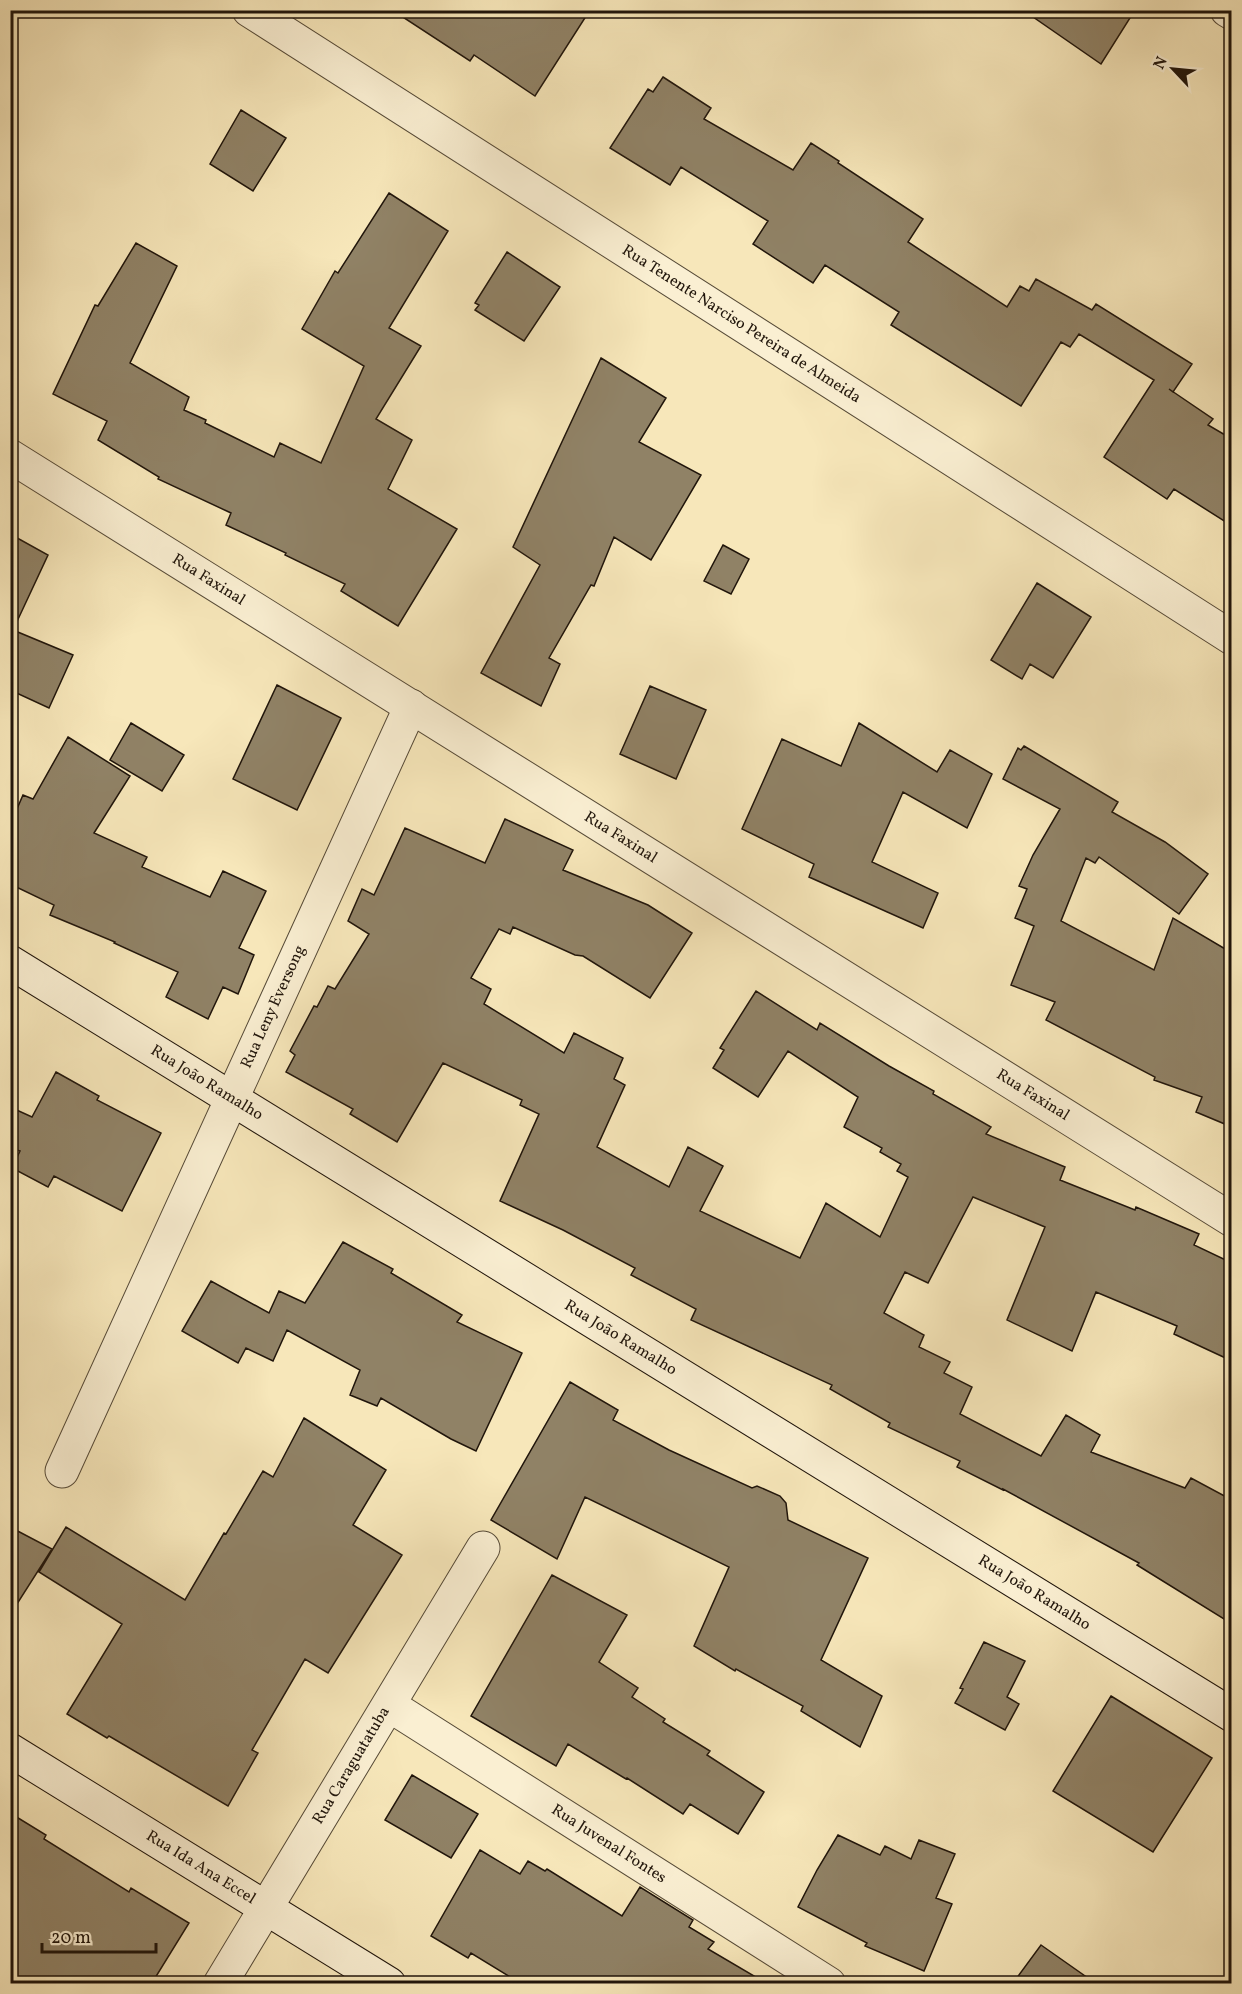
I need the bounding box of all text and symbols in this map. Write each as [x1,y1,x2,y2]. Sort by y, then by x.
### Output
north arrow [1143,39,1203,99]
text: N [1149,53,1174,73]
street label: Rua Tenente Narciso Pereira de Almeida [617,240,865,409]
street label: Rua Faxinal [168,549,249,611]
street label: Rua Faxinal [580,806,662,869]
street label: Rua Leny Eversong [236,942,311,1072]
street label: Rua João Ramalho [146,1040,267,1126]
street label: Rua Faxinal [992,1064,1074,1127]
street label: Rua João Ramalho [560,1295,681,1381]
street label: Rua João Ramalho [974,1550,1095,1636]
street label: Rua Caraguatatuba [308,1703,396,1829]
street label: Rua Juvenal Fontes [547,1799,671,1889]
street label: Rua Ida Ana Eccel [141,1825,260,1910]
scale bar [42,1916,156,1954]
text: 20 m [51,1926,91,1951]

